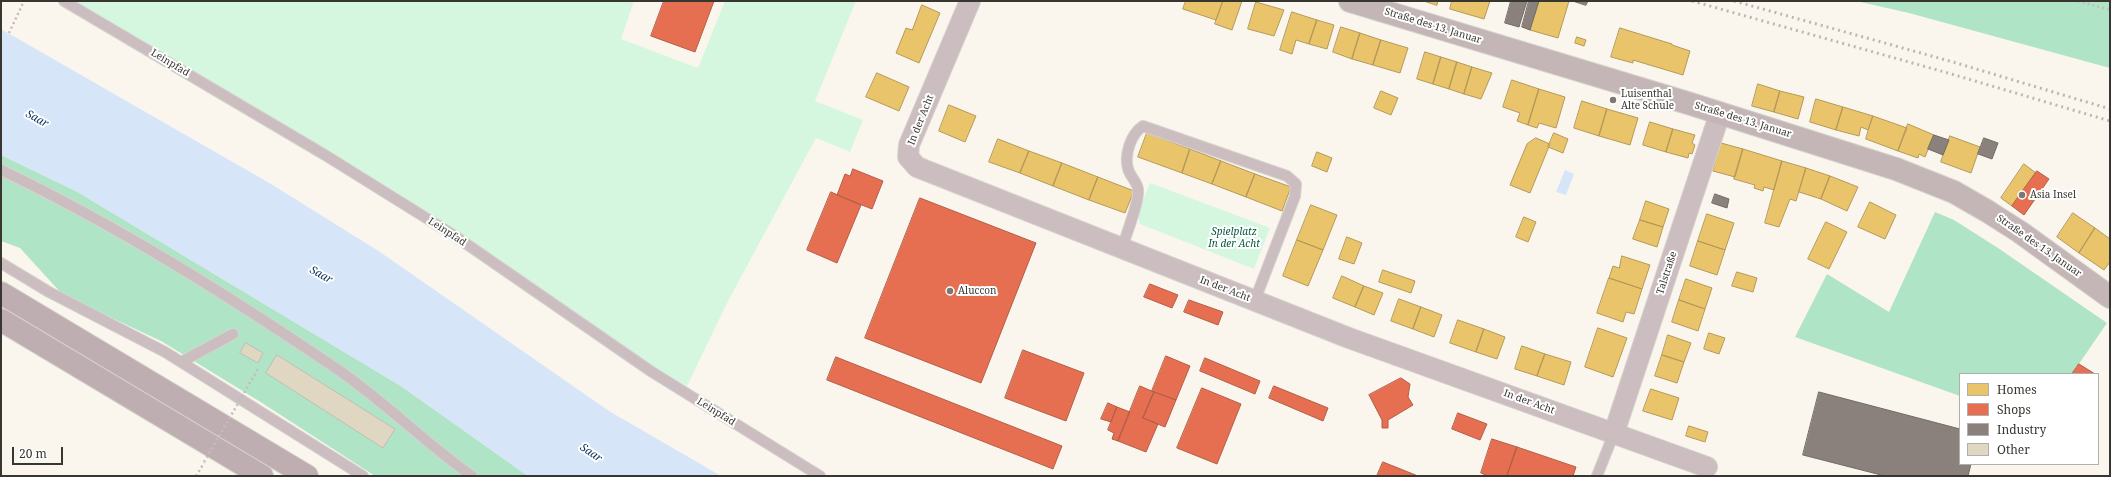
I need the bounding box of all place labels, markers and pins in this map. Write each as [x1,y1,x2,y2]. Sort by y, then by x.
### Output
place label: Luisenthal Alte Schule [1621,88,1674,112]
marker: Luisenthal Alte Schule [1608,95,1618,105]
place label: Asia Insel [2030,189,2076,201]
marker: Asia Insel [2017,190,2027,200]
place label: Aluccon [958,285,997,297]
marker: Aluccon [945,286,955,296]

